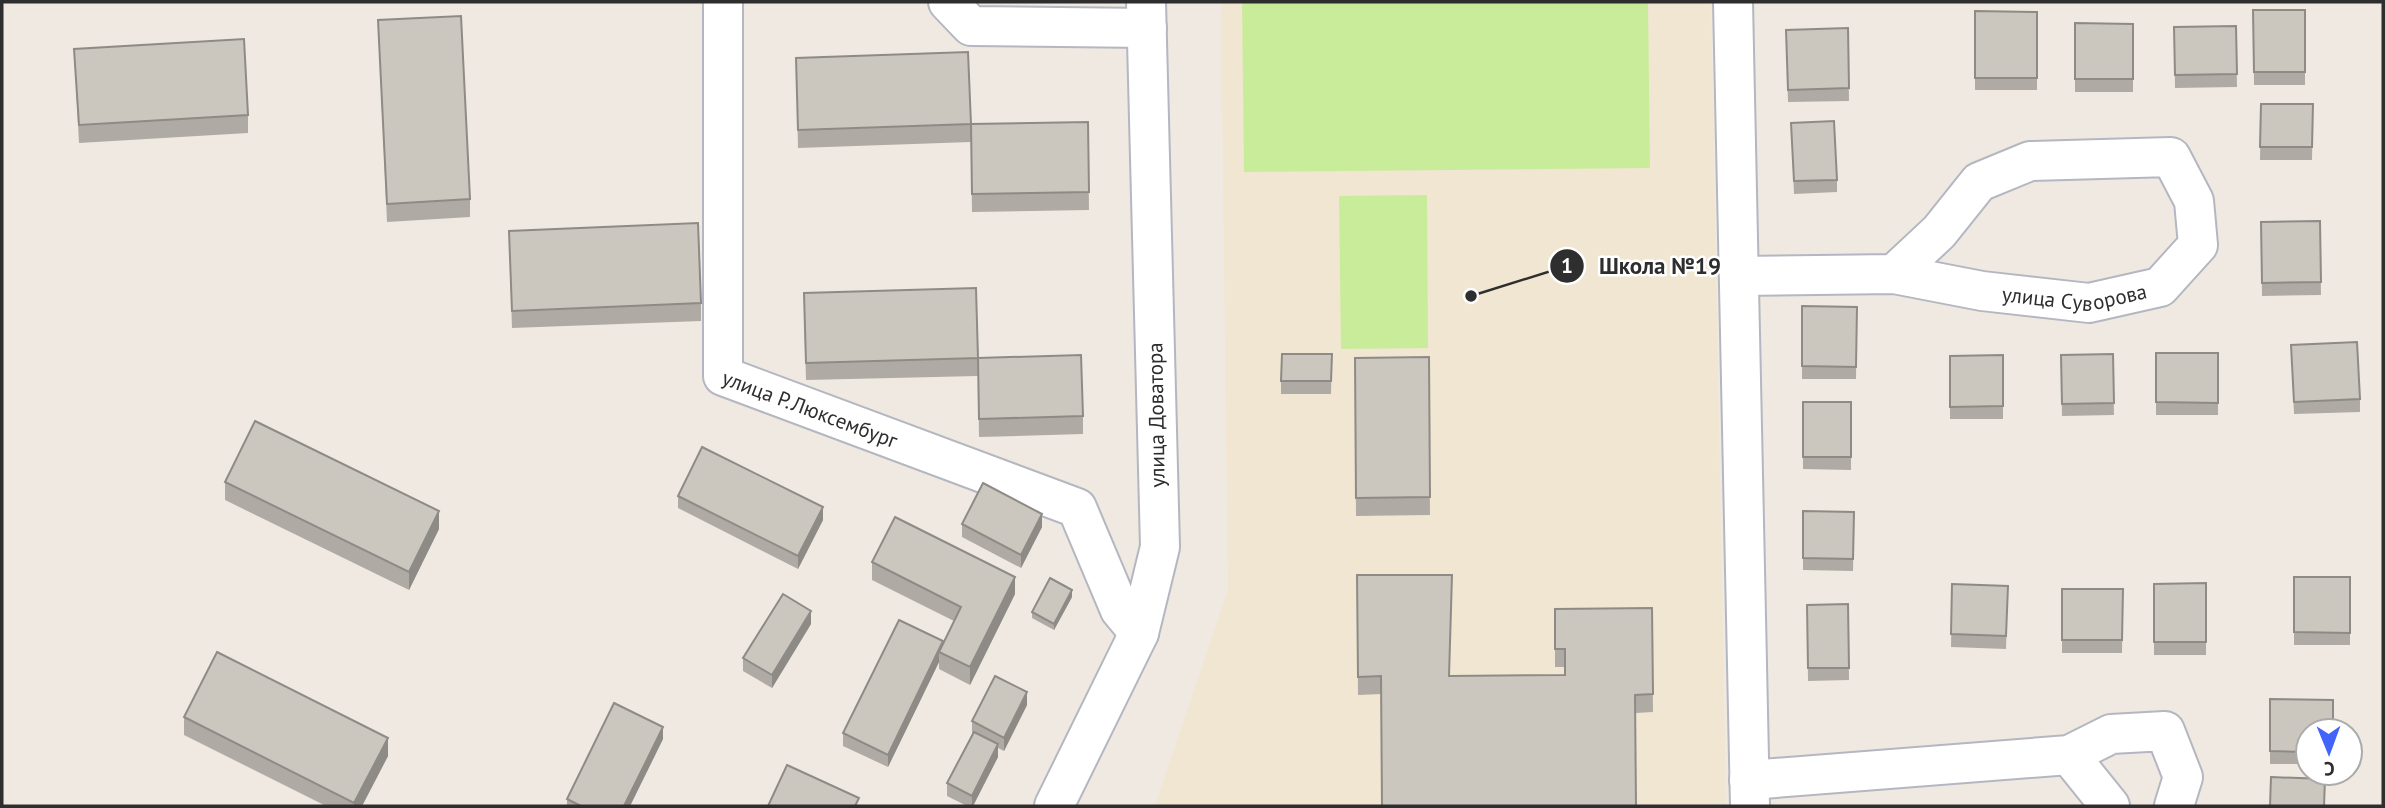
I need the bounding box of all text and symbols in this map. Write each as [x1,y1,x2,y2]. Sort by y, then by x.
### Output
callout: Школа №19 [1550,244,1735,288]
text: Школа №19 [1599,251,1721,280]
text: 1 [1561,252,1573,279]
street label: улица Суворова [2001,277,2149,317]
street label: улица Доватора [1141,342,1171,488]
street label: улица Р.Люксембург [719,363,902,454]
north arrow [2294,717,2364,787]
text: С [2323,757,2335,781]

